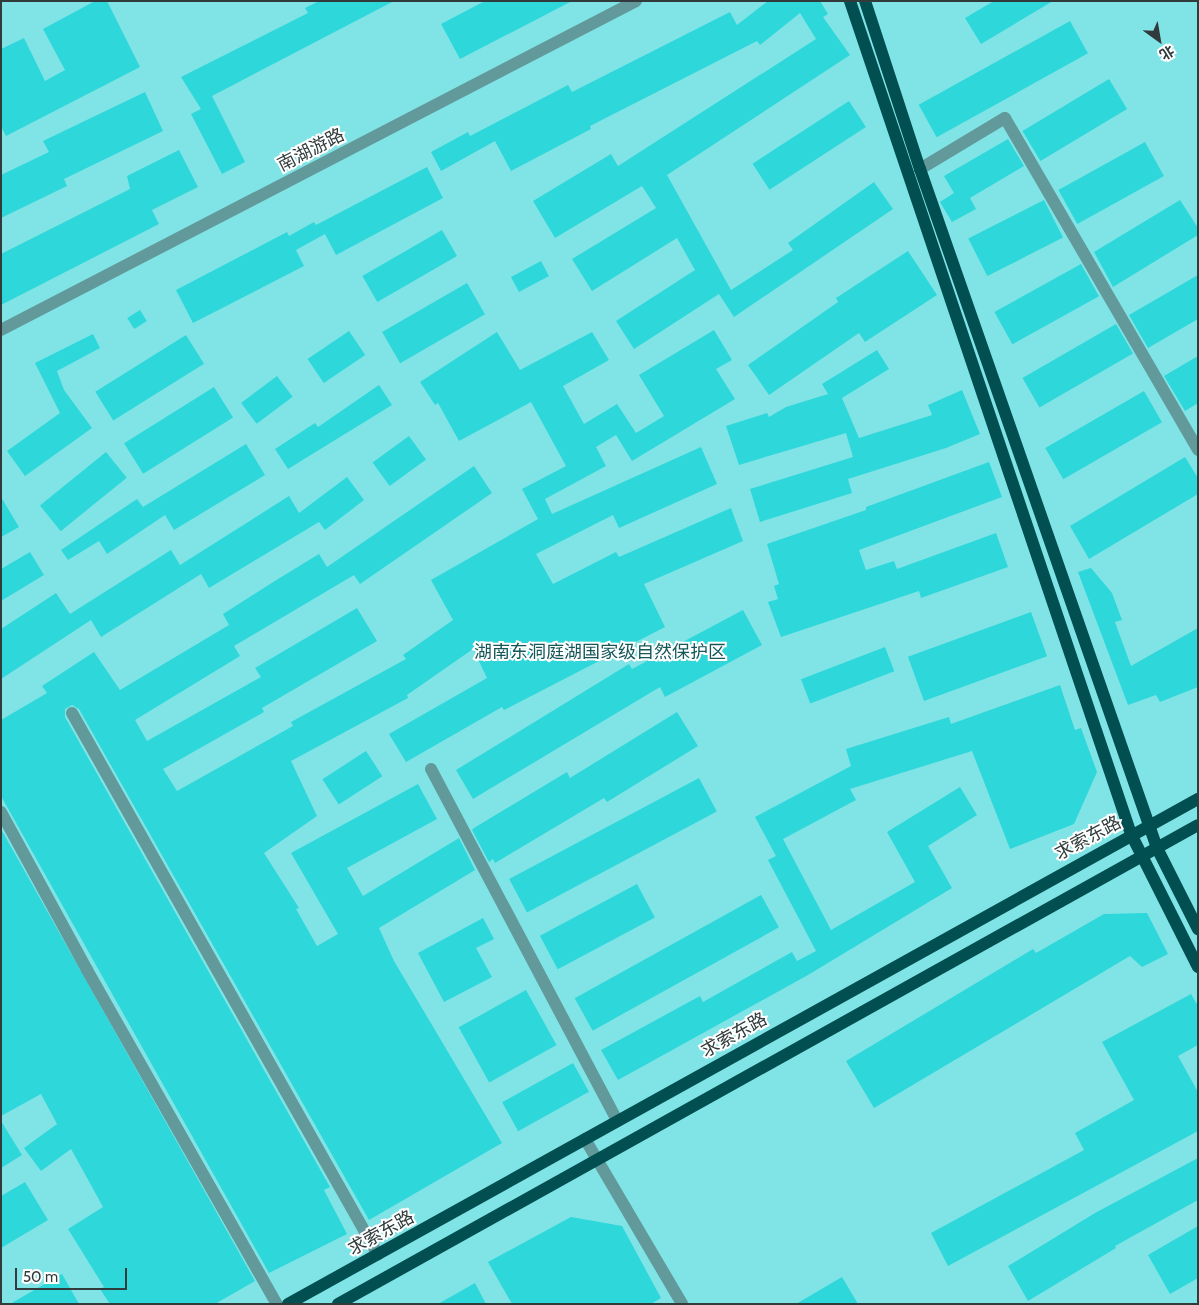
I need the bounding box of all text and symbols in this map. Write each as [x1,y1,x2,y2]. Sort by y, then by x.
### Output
north arrow [1134,15,1184,65]
text: 北 [1156,41,1178,64]
street label: 南湖游路 [274,124,348,176]
park label: 湖南东洞庭湖国家级自然保护区 [474,641,726,663]
street label: 求索东路 [1051,812,1125,864]
street label: 求索东路 [697,1008,771,1062]
street label: 求索东路 [344,1206,418,1260]
scale bar [18,1258,130,1290]
text: 50 m [23,1268,58,1286]

